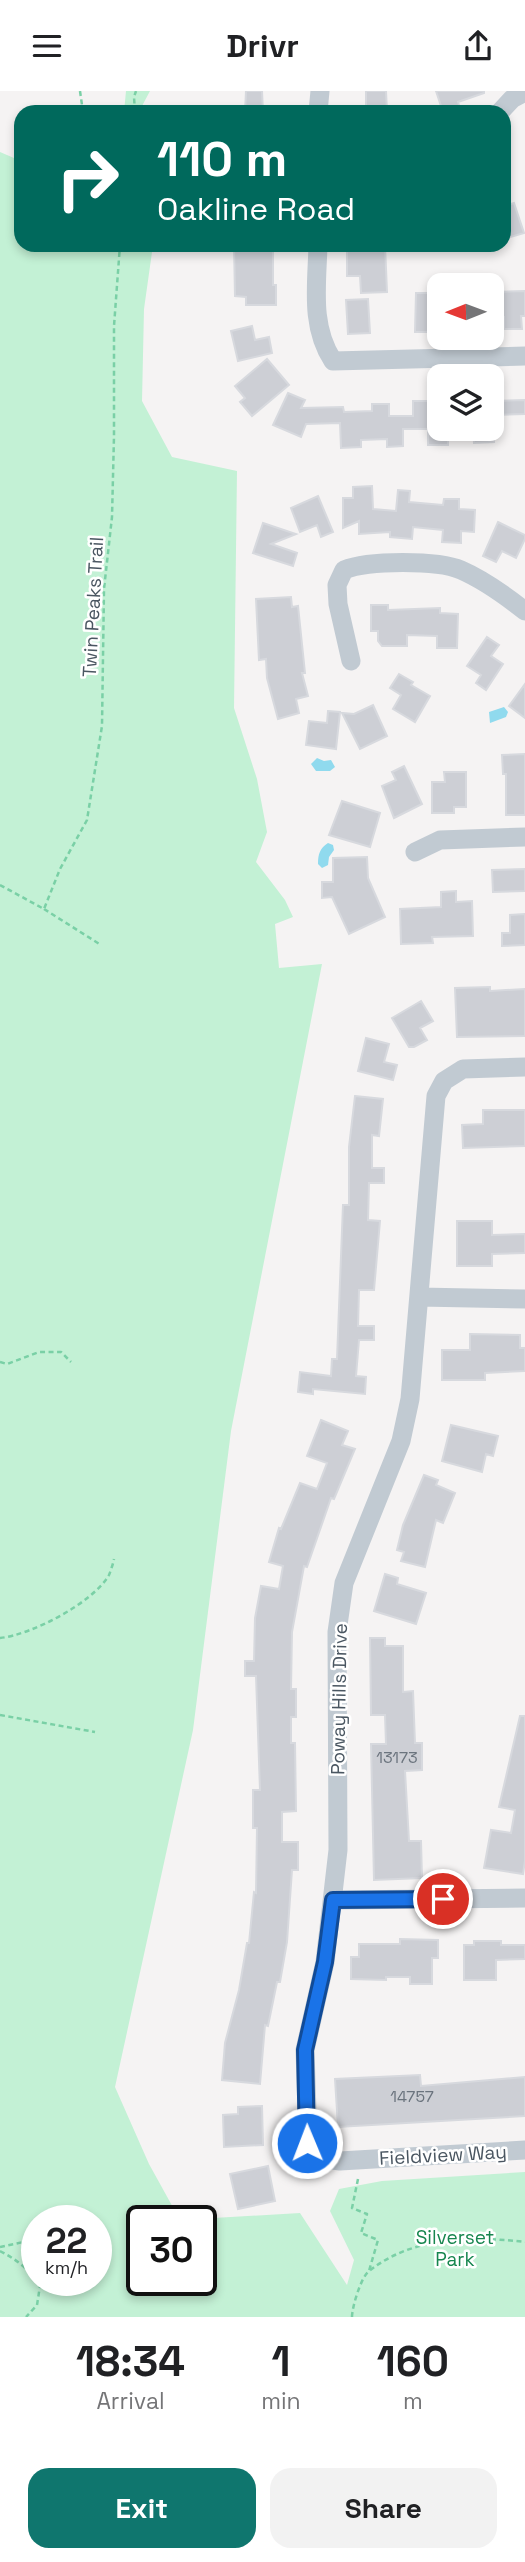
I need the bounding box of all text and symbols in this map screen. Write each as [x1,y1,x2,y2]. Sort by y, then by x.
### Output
text: Drivr [226,26,299,66]
icon: menu [28,27,66,65]
icon: share [459,27,497,65]
text: 110 m [157,128,287,190]
icon: right [42,133,133,224]
text: Oakline Road [157,189,355,229]
north arrow [427,273,504,350]
map controls [427,273,504,441]
button: layers [427,364,504,441]
street label: Twin Peaks Trail [77,536,109,678]
street label: Poway Hills Drive [325,1623,353,1775]
house number: 13173 [376,1747,418,1768]
pin [413,1869,473,1929]
icon: arrive [424,1880,462,1918]
house number: 14757 [390,2086,434,2107]
position arrow [270,2106,344,2180]
street label: Fieldview Way [379,2139,507,2171]
speed limit sign: 30 [126,2205,217,2296]
text: 22 [46,2219,87,2263]
park label: Silverset Park [416,2225,494,2272]
text: km/h [45,2256,88,2279]
text: 18:34 [76,2335,185,2388]
text: 1 [271,2335,290,2388]
text: 160 [377,2335,449,2388]
text: Arrival [96,2386,165,2416]
text: min [261,2386,301,2416]
text: m [403,2386,423,2416]
button: Exit [28,2468,256,2548]
button: Share [270,2468,497,2548]

